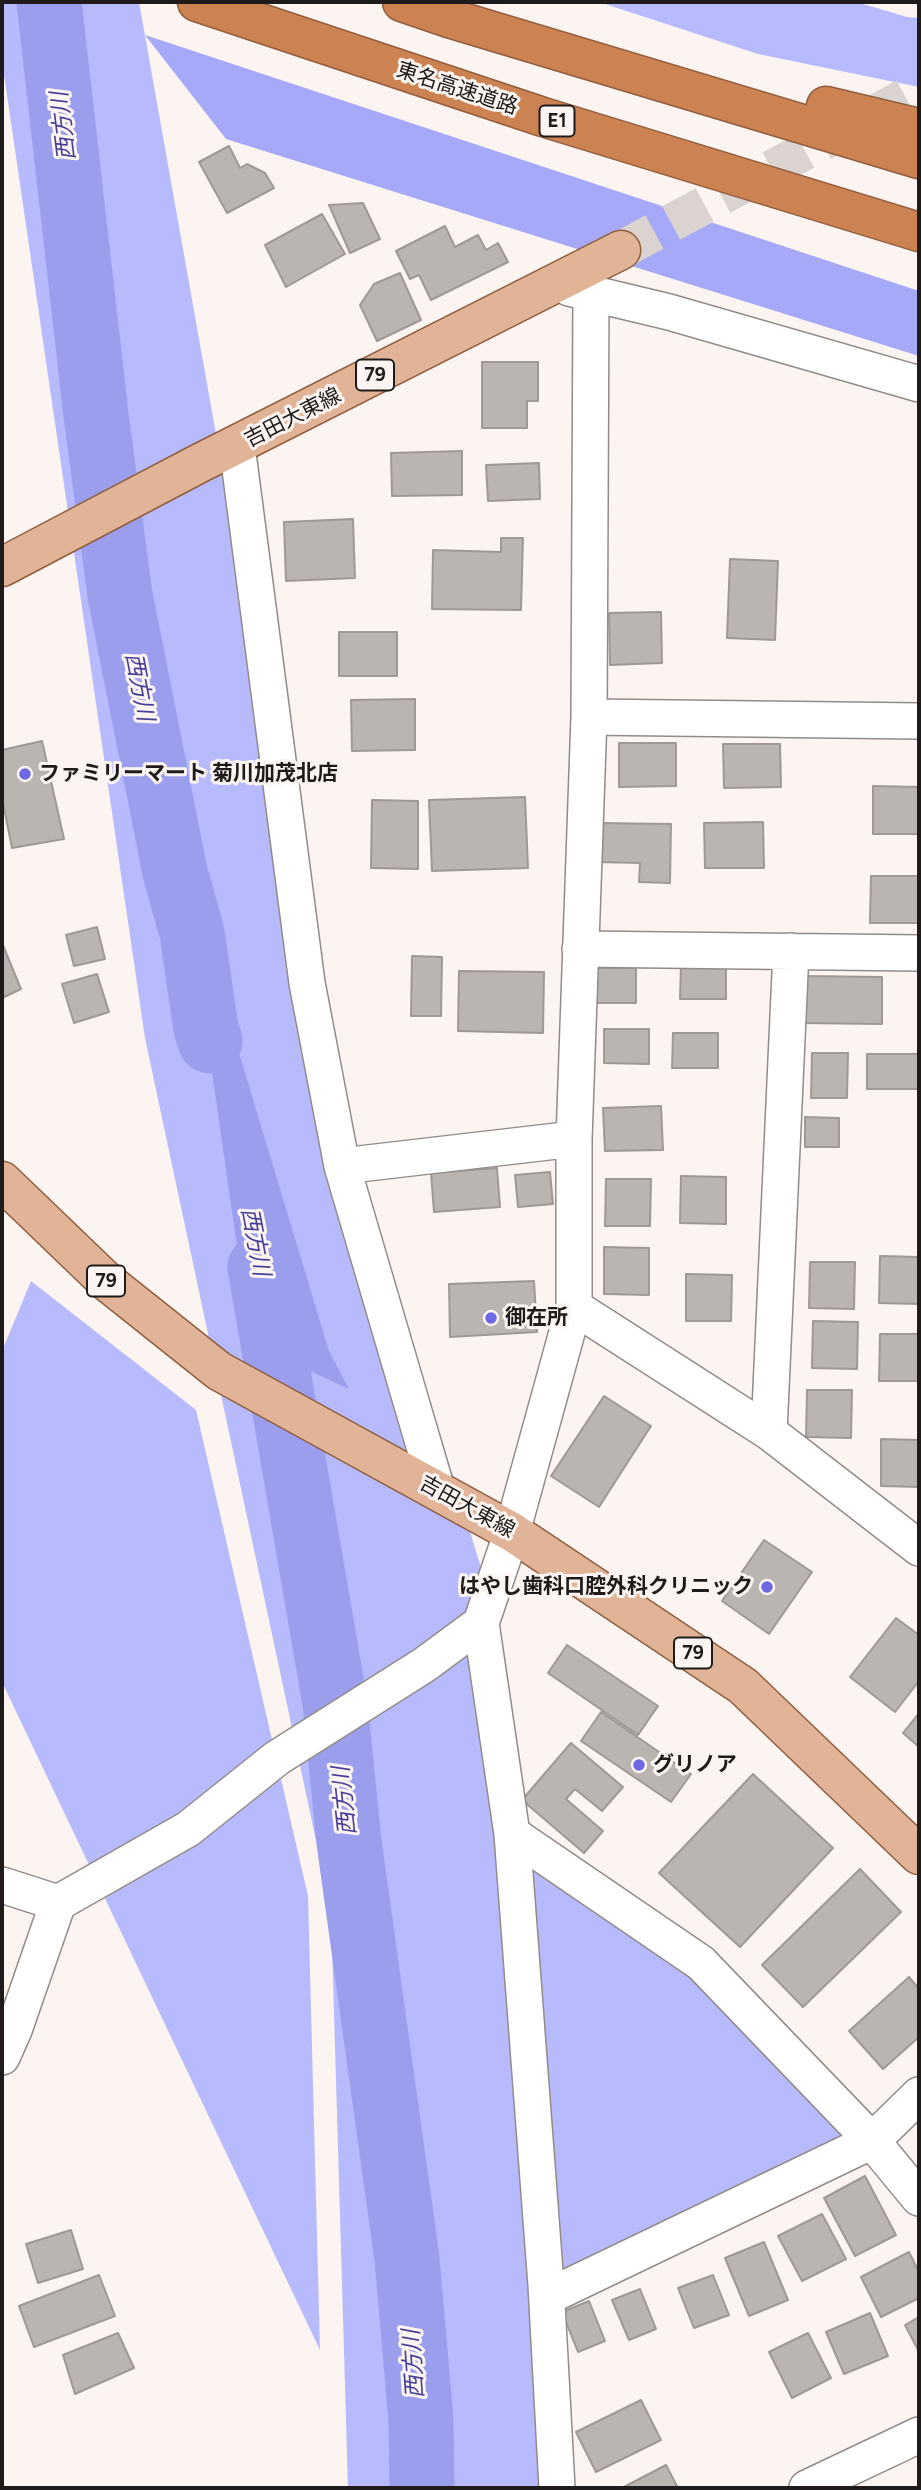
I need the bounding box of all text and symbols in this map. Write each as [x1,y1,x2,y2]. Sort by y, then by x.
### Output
street label: 東名高速道路 [393,58,521,120]
water label: 西方川 [46,90,82,162]
road number: E1 [540,105,574,136]
road number: 79 [356,360,394,390]
street label: 吉田大東線 [241,383,345,453]
water label: 西方川 [119,651,159,723]
place label: ファミリーマート 菊川加茂北店 [39,761,338,787]
marker: ファミリーマート 菊川加茂北店 [17,766,33,782]
water label: 西方川 [235,1206,275,1278]
road number: 79 [87,1266,125,1296]
place label: 御在所 [505,1305,568,1331]
marker: 御在所 [483,1310,499,1326]
street label: 吉田大東線 [415,1471,519,1543]
place label: はやし歯科口腔外科クリニック [459,1574,753,1600]
marker: はやし歯科口腔外科クリニック [759,1579,775,1595]
road number: 79 [674,1638,712,1668]
place label: グリノア [653,1752,737,1778]
marker: グリノア [631,1757,647,1773]
water label: 西方川 [328,1765,362,1837]
water label: 西方川 [398,2329,430,2399]

